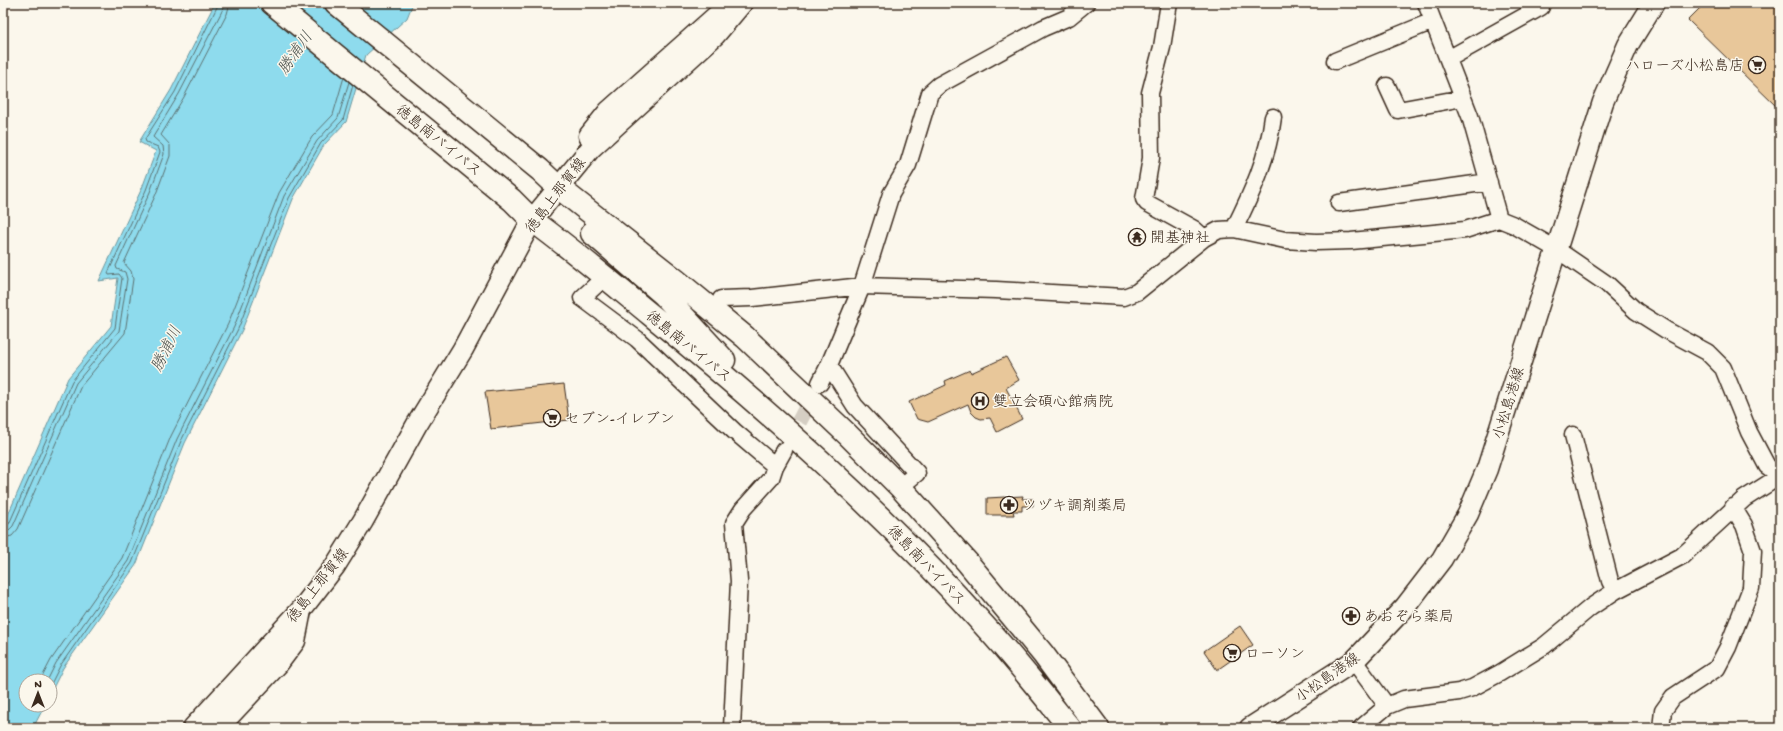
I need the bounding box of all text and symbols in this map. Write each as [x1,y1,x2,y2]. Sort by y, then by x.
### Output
water label: 勝浦川 [274,28,318,79]
supermarket icon: ハローズ小松島店 [1747,55,1767,75]
place label: ハローズ小松島店 [1625,57,1744,76]
street label: 徳島南バイパス [391,101,485,181]
street label: 徳島上那賀線 [522,154,591,238]
temple icon: 開基神社 [1127,227,1147,247]
place label: 開基神社 [1150,229,1210,248]
street label: 徳島南バイパス [641,307,735,387]
water label: 勝浦川 [148,323,187,375]
street label: 小松島港線 [1489,365,1529,442]
hospital icon: 雙立会碩心館病院 [970,391,990,411]
place label: 雙立会碩心館病院 [993,393,1113,412]
supermarket icon: セブン-イレブン [542,408,562,428]
place label: セブン-イレブン [565,411,675,429]
pharmacy icon: ツヅキ調剤薬局 [999,495,1019,515]
place label: ツヅキ調剤薬局 [1022,497,1127,516]
street label: 徳島南バイパス [883,522,969,610]
street label: 徳島上那賀線 [283,545,353,627]
pharmacy icon: あおぞら薬局 [1341,606,1361,626]
place label: あおぞら薬局 [1364,608,1454,627]
supermarket icon: ローソン [1222,643,1242,663]
place label: ローソン [1245,646,1305,664]
street label: 小松島港線 [1292,649,1364,708]
north arrow [18,673,58,713]
text: N [34,679,42,691]

